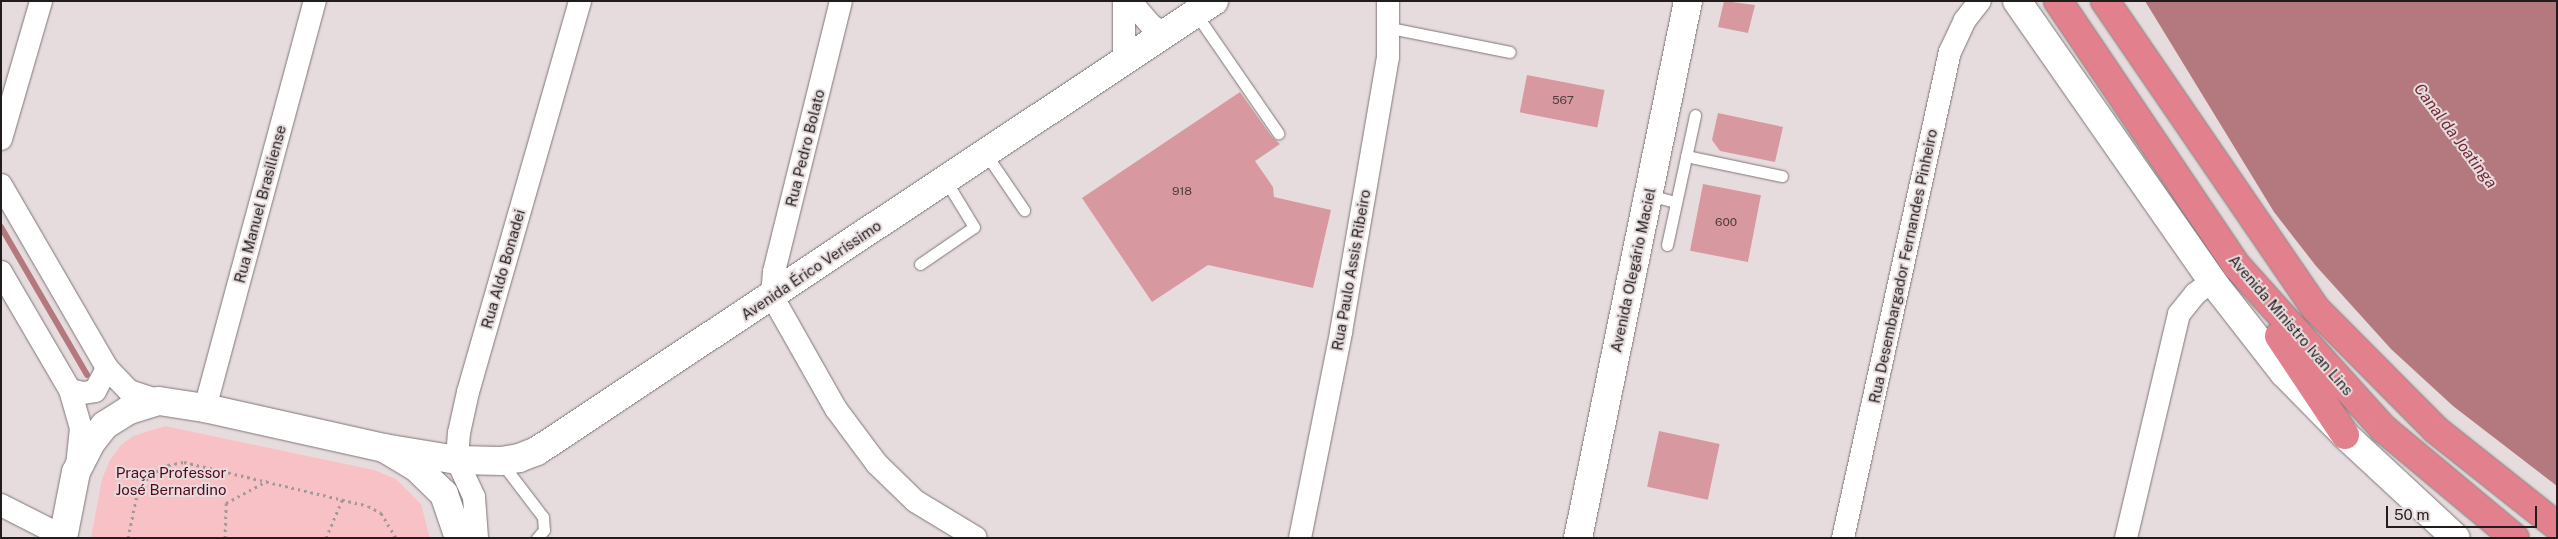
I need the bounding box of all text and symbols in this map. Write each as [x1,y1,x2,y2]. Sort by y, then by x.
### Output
water label: Canal da Joatinga [2409,80,2501,192]
street label: Rua Pedro Bolato [782,87,828,209]
house number: 567 [1552,94,1574,108]
street label: Rua Manuel Brasiliense [230,123,290,285]
street label: Rua Desembargador Fernandes Pinheiro [1865,127,1941,405]
house number: 918 [1172,185,1192,199]
street label: Avenida Olegário Maciel [1607,186,1659,354]
street label: Rua Paulo Assis Ribeiro [1328,188,1374,352]
street label: Rua Aldo Bonadei [477,207,529,331]
street label: Avenida Érico Veríssimo [737,216,885,324]
house number: 600 [1715,216,1737,230]
street label: Avenida Ministro Ivan Lins [2225,251,2357,399]
park label: Praça Professor José Bernardino [115,463,227,498]
scale bar [2388,496,2539,528]
text: 50 m [2394,506,2429,523]

